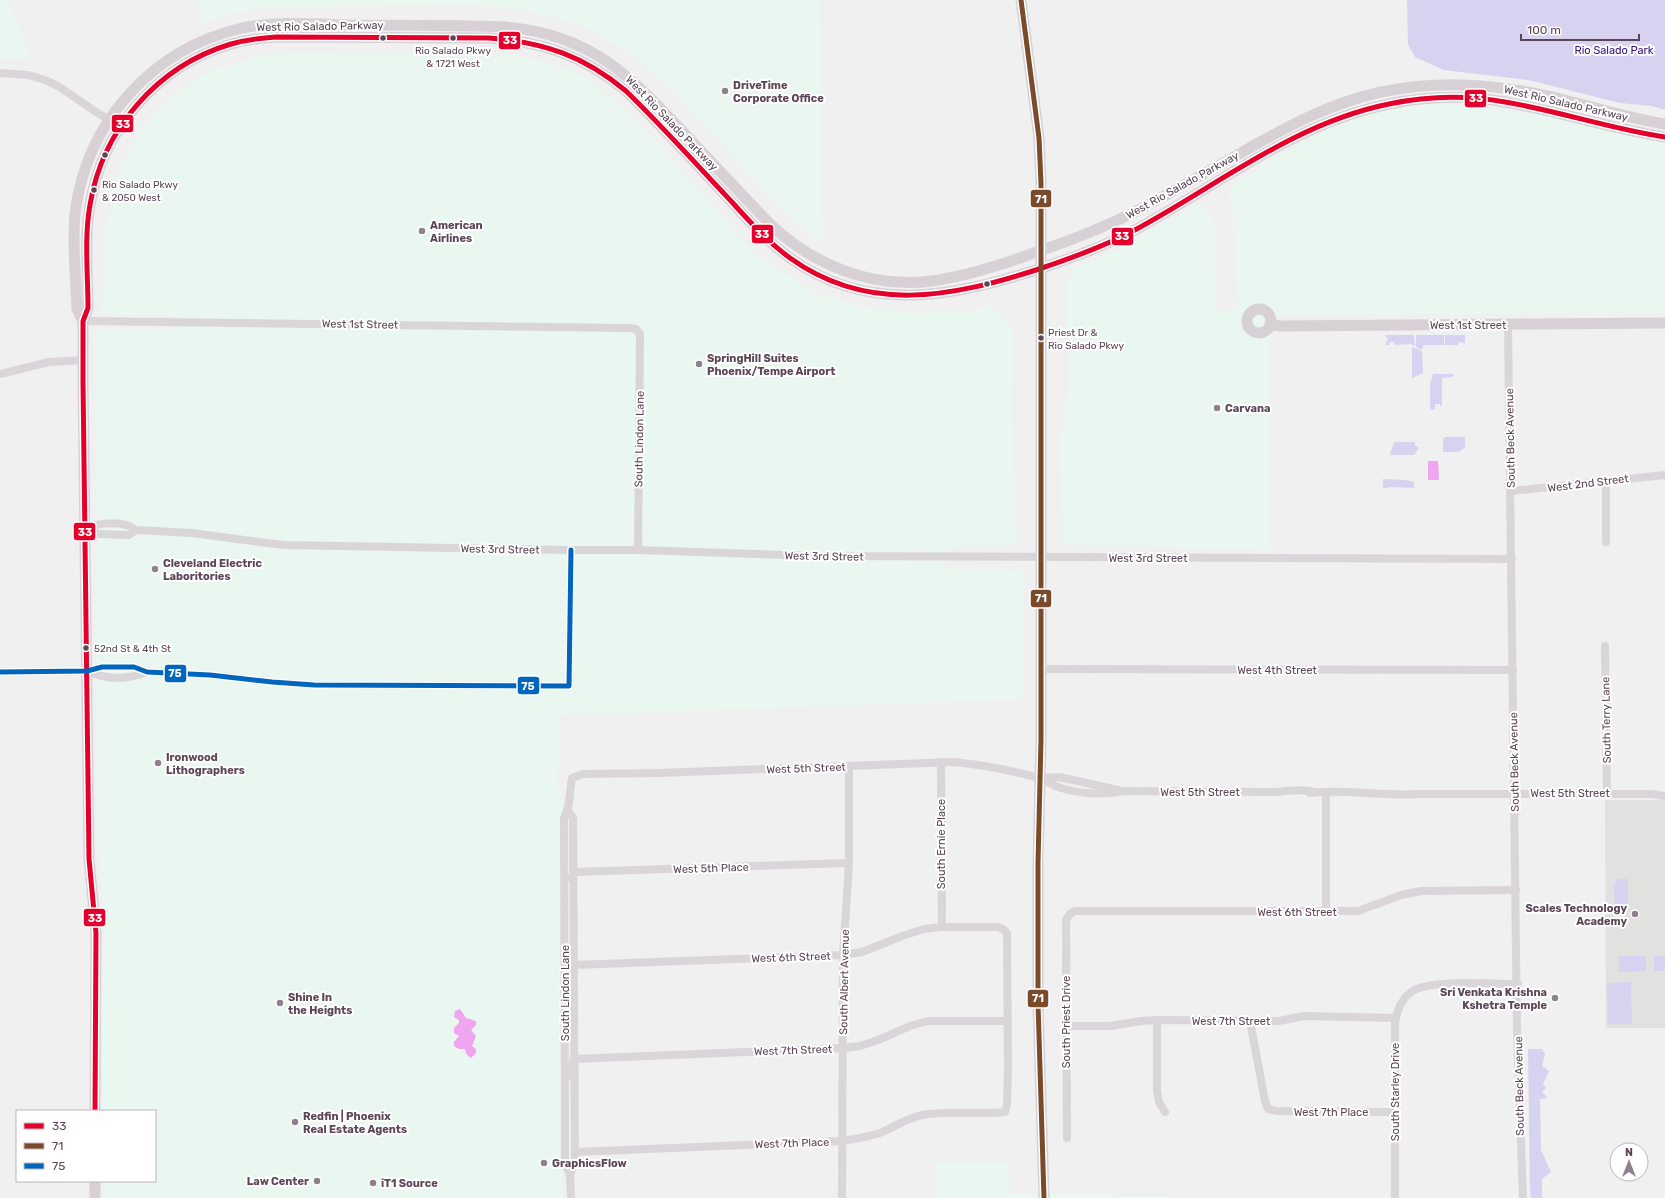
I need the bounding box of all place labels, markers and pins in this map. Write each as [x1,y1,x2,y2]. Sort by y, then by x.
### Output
unlabelled marker [378,33,388,43]
marker: Rio Salado Pkwy & 1721 West [448,33,458,43]
place label: Rio Salado Pkwy & 1721 West [415,45,492,70]
place label: DriveTime Corporate Office [733,79,824,105]
marker: DriveTime Corporate Office [720,86,730,96]
unlabelled marker [100,150,110,160]
place label: Rio Salado Pkwy & 2050 West [102,179,179,204]
marker: Rio Salado Pkwy & 2050 West [89,185,99,195]
place label: American Airlines [430,219,483,245]
marker: American Airlines [417,226,427,236]
unlabelled marker [982,279,992,289]
place label: Priest Dr & Rio Salado Pkwy [1048,327,1125,352]
marker: Priest Dr & Rio Salado Pkwy [1036,333,1046,343]
place label: SpringHill Suites Phoenix/Tempe Airport [707,352,835,378]
marker: SpringHill Suites Phoenix/Tempe Airport [694,359,704,369]
place label: Carvana [1225,402,1271,415]
marker: Carvana [1212,403,1222,413]
place label: Cleveland Electric Laboritories [163,557,263,583]
marker: Cleveland Electric Laboritories [150,564,160,574]
marker: 52nd St & 4th St [81,643,91,653]
place label: 52nd St & 4th St [94,643,171,655]
place label: Ironwood Lithographers [166,751,245,777]
marker: Ironwood Lithographers [153,758,163,768]
place label: Scales Technology Academy [1526,902,1627,928]
marker: Scales Technology Academy [1630,909,1640,919]
place label: Sri Venkata Krishna Kshetra Temple [1440,986,1547,1012]
place label: Shine In the Heights [288,991,352,1017]
marker: Sri Venkata Krishna Kshetra Temple [1550,993,1560,1003]
marker: Shine In the Heights [275,998,285,1008]
place label: Redfin | Phoenix Real Estate Agents [303,1109,407,1136]
marker: Redfin | Phoenix Real Estate Agents [290,1117,300,1127]
place label: GraphicsFlow [552,1157,627,1170]
marker: GraphicsFlow [539,1158,549,1168]
place label: Law Center [247,1175,309,1188]
marker: Law Center [312,1176,322,1186]
place label: iT1 Source [381,1177,438,1190]
marker: iT1 Source [368,1178,378,1188]

